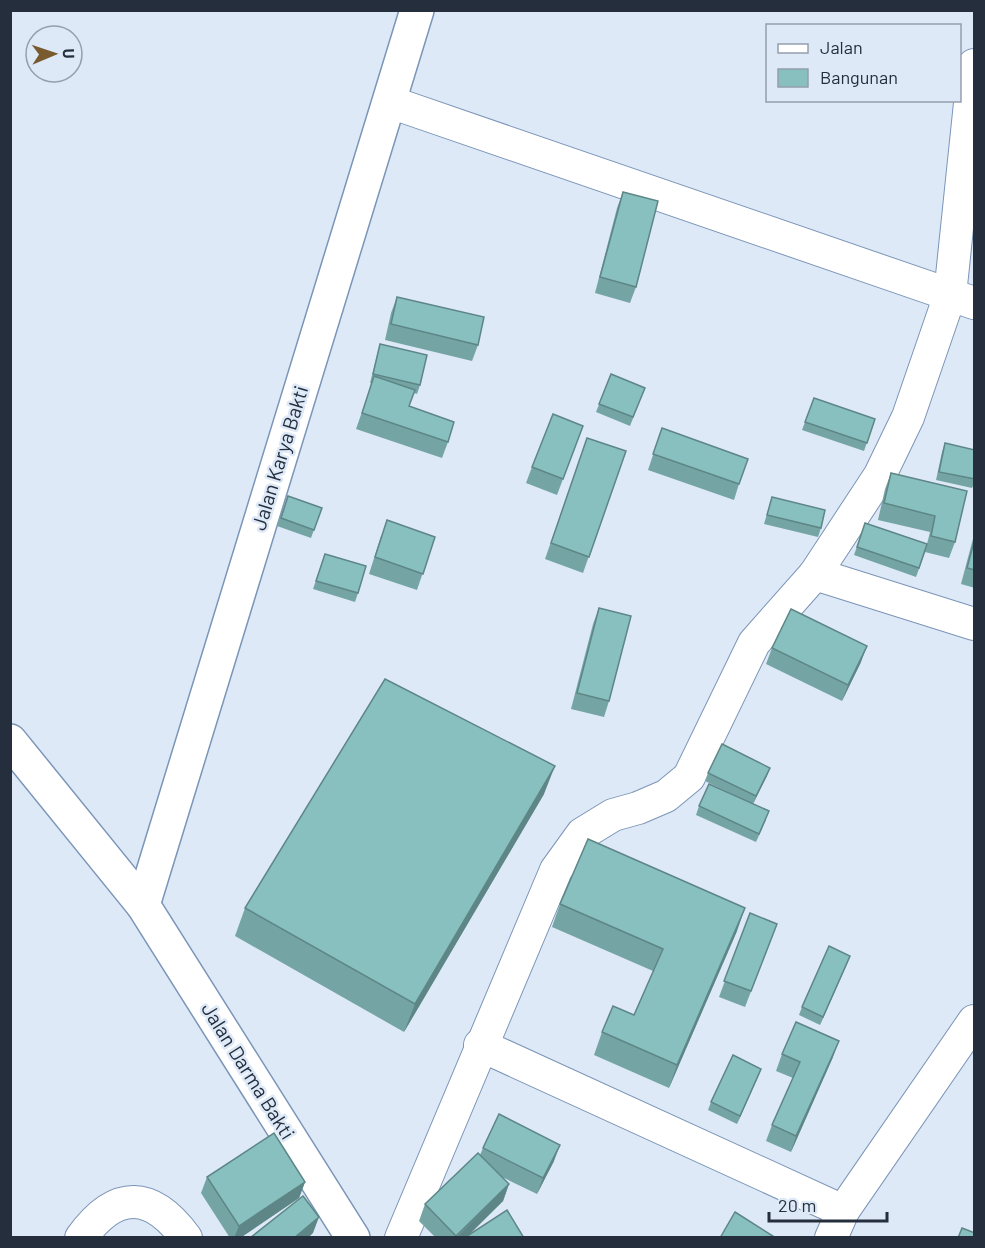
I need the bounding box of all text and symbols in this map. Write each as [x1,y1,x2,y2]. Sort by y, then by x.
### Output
north arrow [24,24,84,84]
legend [766,24,961,102]
text: Jalan [820,36,863,58]
text: U [60,48,79,59]
text: Bangunan [820,66,898,88]
street label: Jalan Karya Bakti [246,383,312,533]
street label: Jalan Darma Bakti [197,998,301,1143]
scale bar [769,1185,888,1223]
text: 20 m [778,1194,816,1216]

